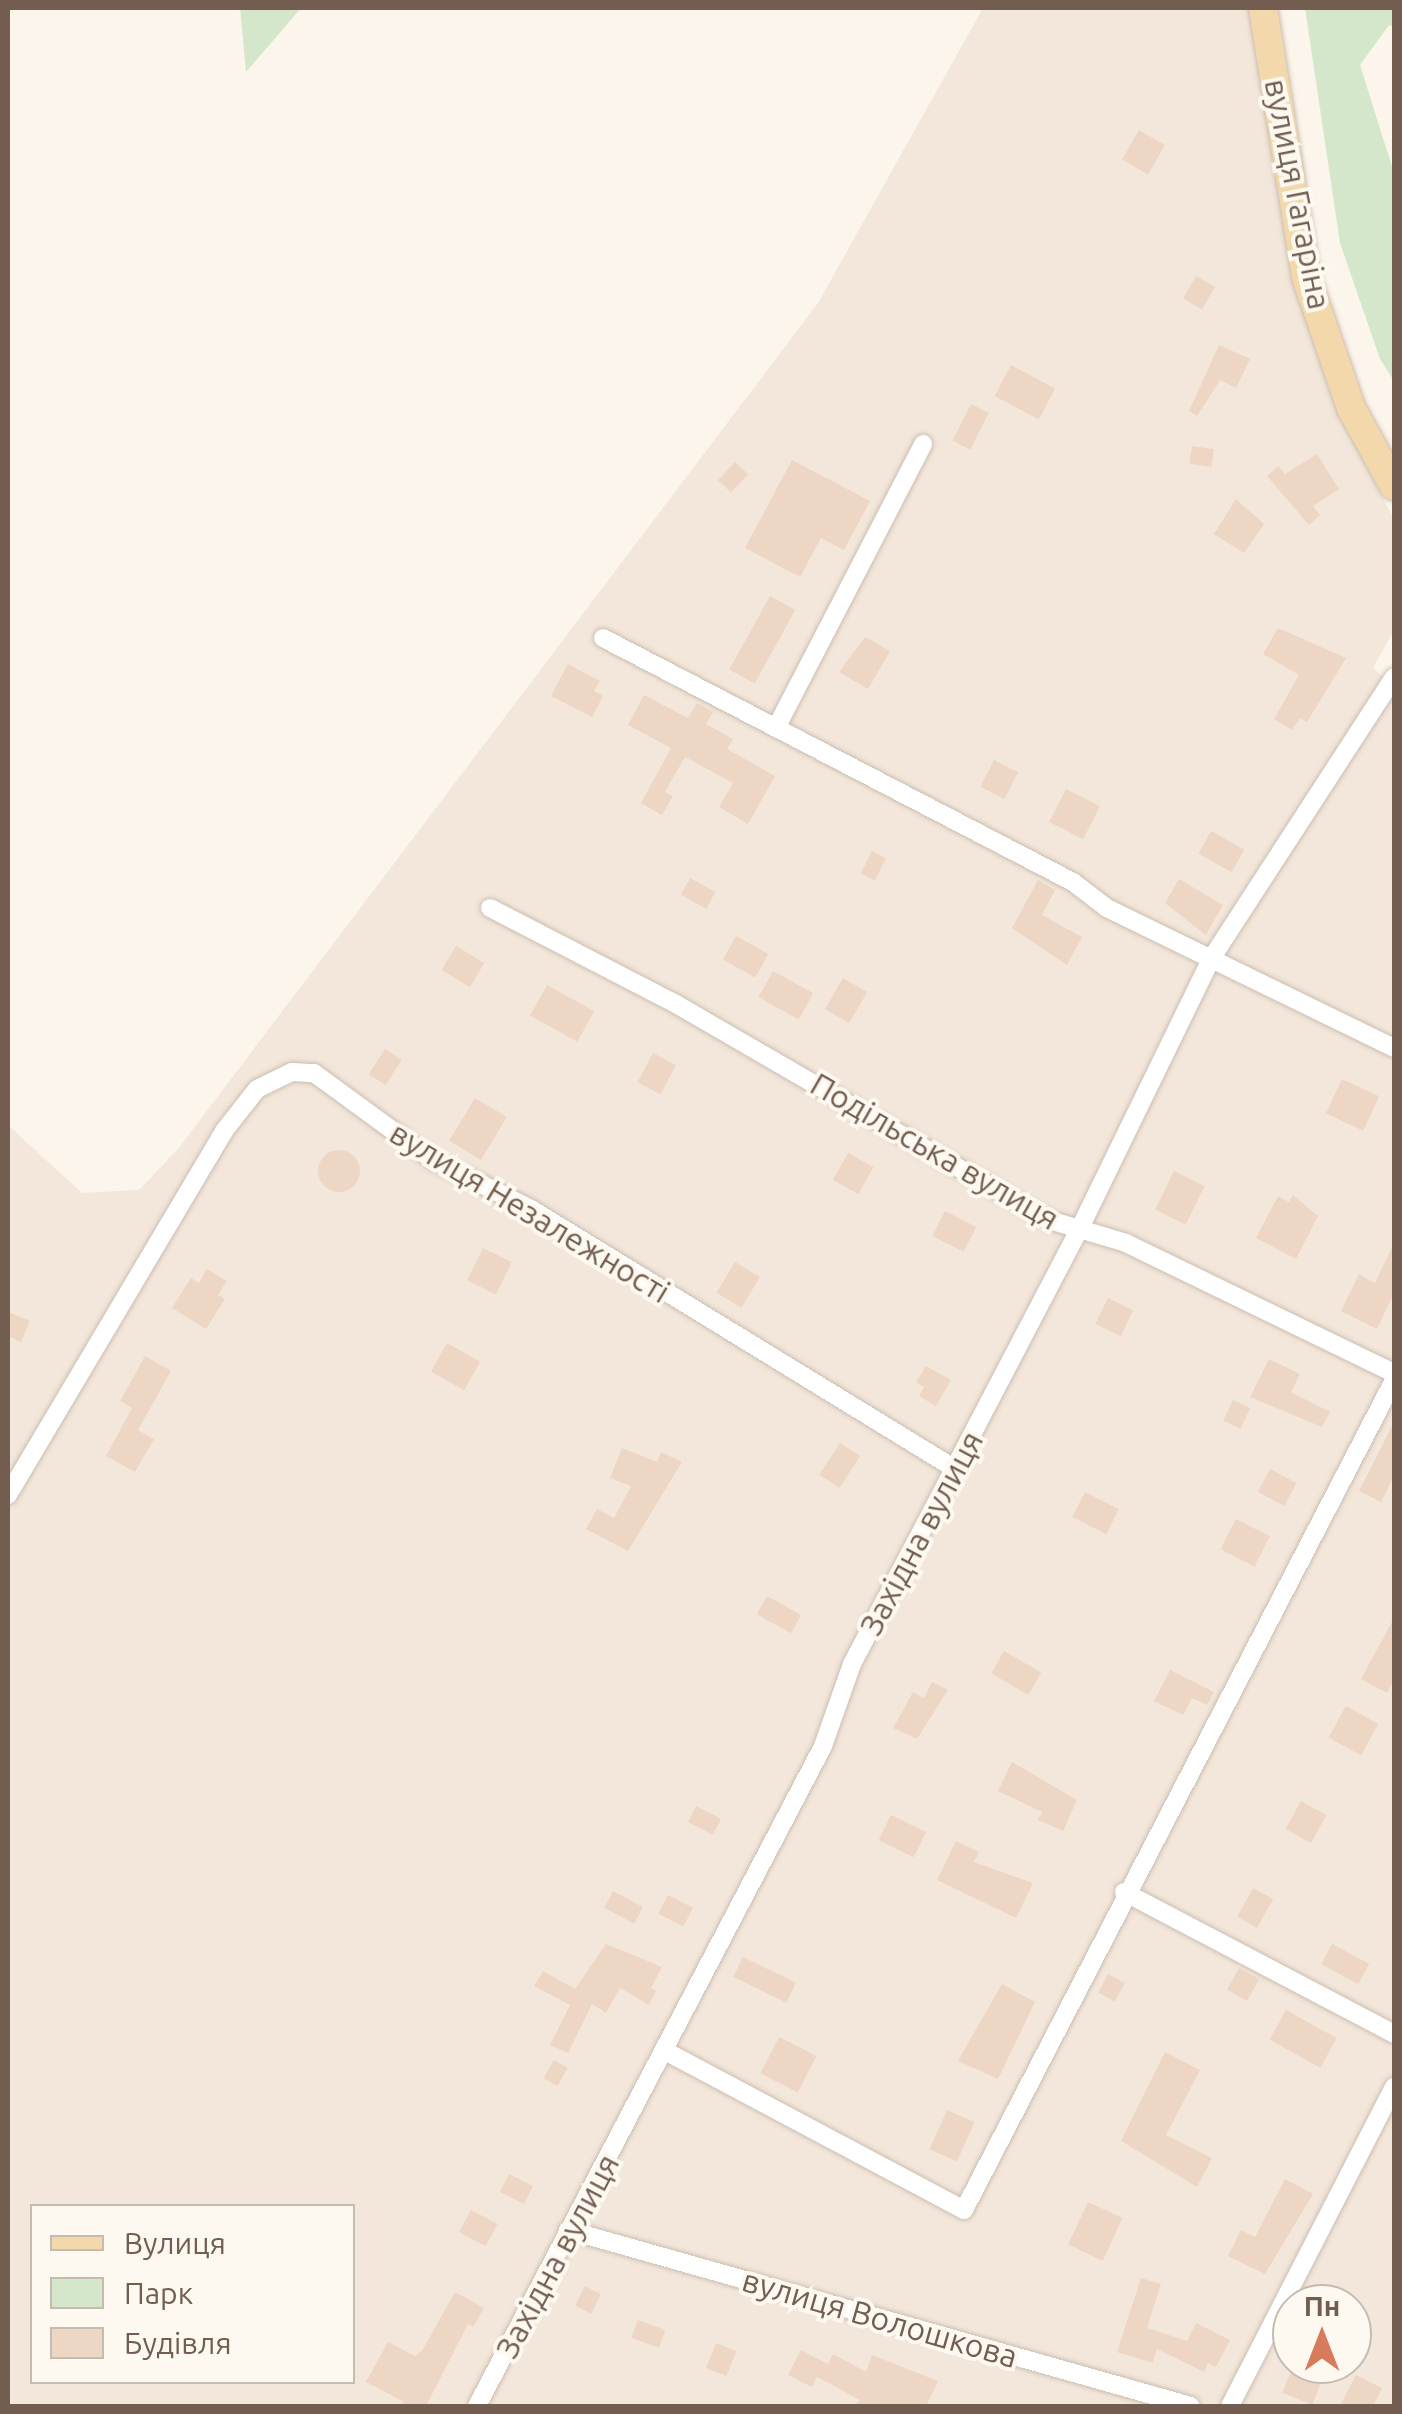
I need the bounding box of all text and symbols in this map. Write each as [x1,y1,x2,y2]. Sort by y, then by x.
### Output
street label: вулиця Гагаріна [1257,76,1339,312]
street label: Подільська вулиця [804,1064,1066,1238]
street label: вулиця Незалежності [383,1113,677,1311]
street label: Західна вулиця [851,1424,991,1642]
street label: Західна вулиця [487,2147,627,2365]
legend [30,2204,355,2384]
text: Вулиця [124,2226,226,2260]
street label: вулиця Волошкова [738,2260,1022,2376]
text: Парк [124,2276,193,2310]
north arrow [1272,2284,1372,2384]
text: Пн [1304,2290,1340,2321]
text: Будівля [124,2326,232,2360]

